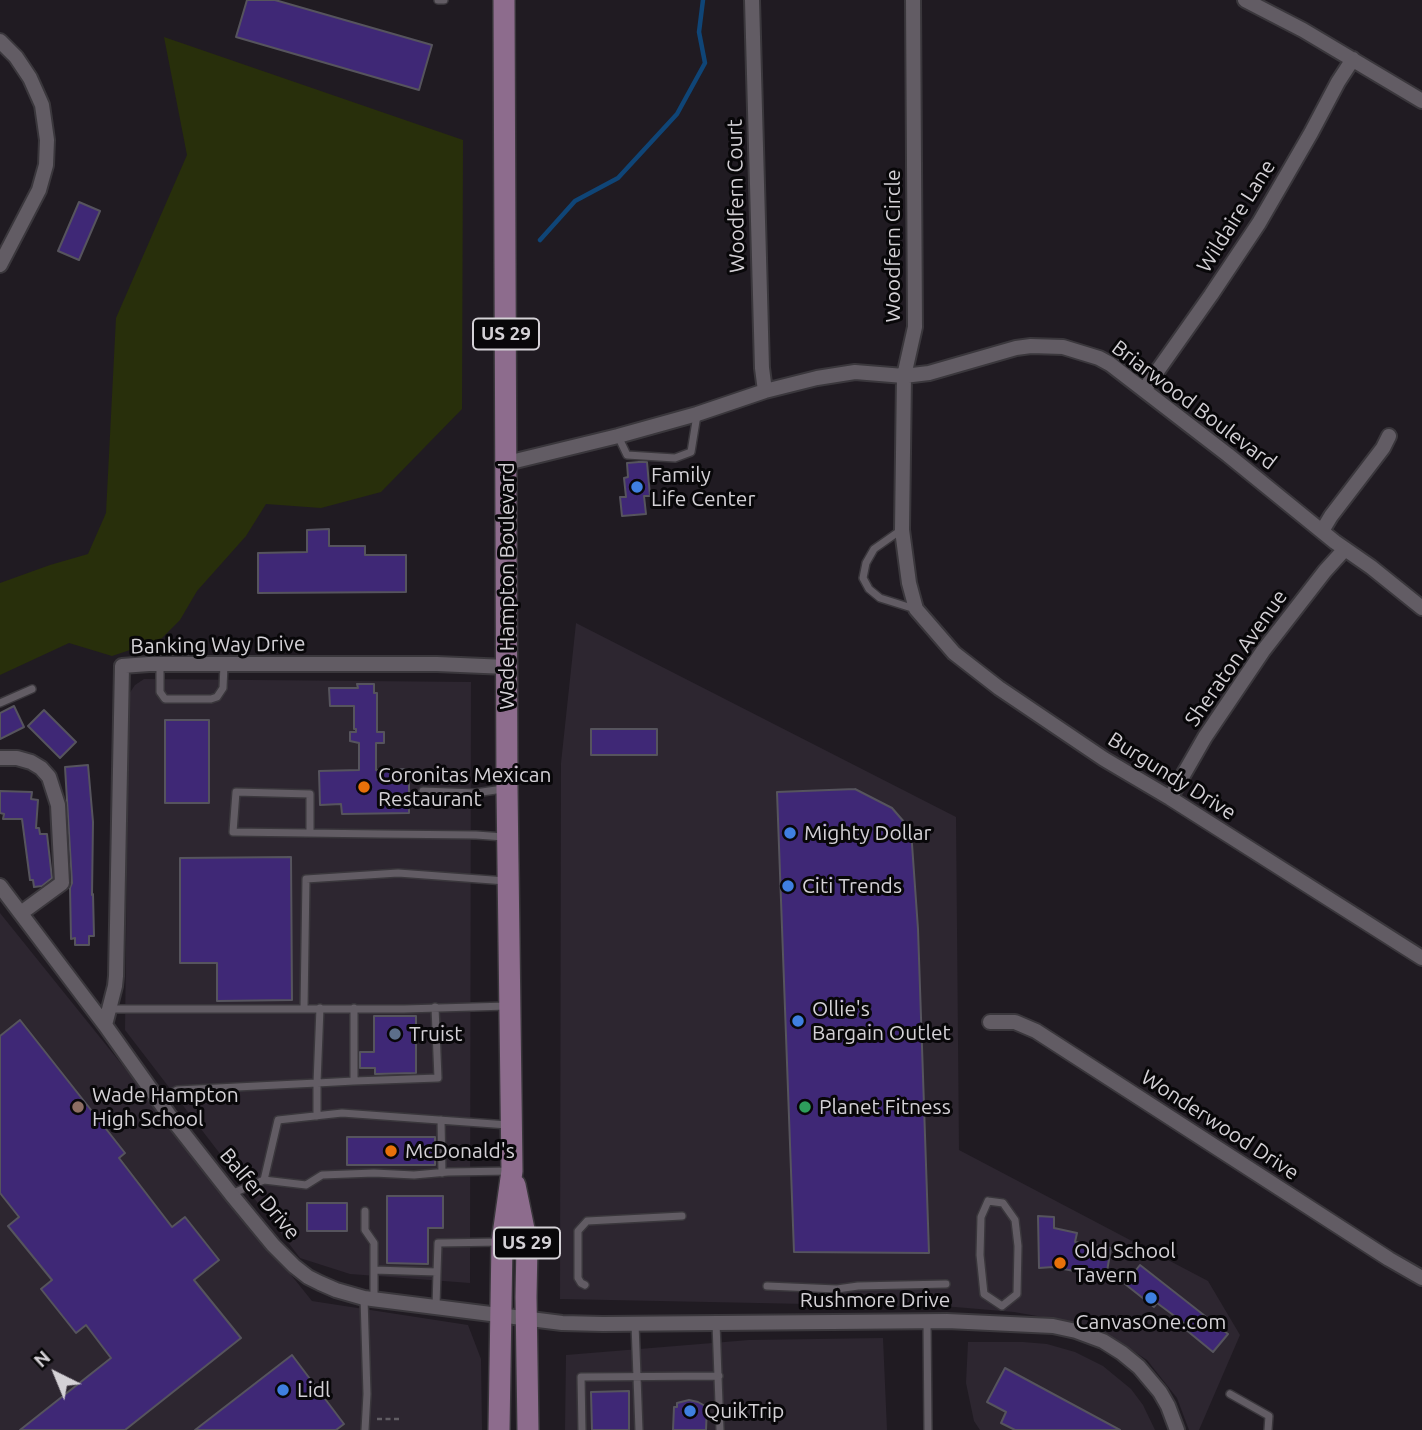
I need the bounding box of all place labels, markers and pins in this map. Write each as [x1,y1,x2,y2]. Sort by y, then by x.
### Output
place label: Family Life Center [651,462,755,512]
marker: Family Life Center [629,479,645,495]
place label: Coronitas Mexican Restaurant [378,762,551,812]
marker: Coronitas Mexican Restaurant [356,779,372,795]
place label: Mighty Dollar [804,820,932,846]
marker: Mighty Dollar [782,825,798,841]
place label: Citi Trends [802,873,902,899]
marker: Citi Trends [780,878,796,894]
place label: Ollie's Bargain Outlet [812,996,951,1046]
marker: Ollie's Bargain Outlet [790,1013,806,1029]
place label: Truist [409,1021,462,1047]
marker: Truist [387,1026,403,1042]
place label: Wade Hampton High School [92,1082,239,1132]
place label: Planet Fitness [819,1094,951,1120]
marker: Wade Hampton High School [70,1099,86,1115]
marker: Planet Fitness [797,1099,813,1115]
place label: McDonald's [405,1138,515,1164]
marker: McDonald's [383,1143,399,1159]
place label: Old School Tavern [1074,1238,1176,1288]
marker: Old School Tavern [1052,1255,1068,1271]
marker: CanvasOne.com [1143,1290,1159,1306]
place label: CanvasOne.com [1076,1309,1226,1335]
place label: Lidl [297,1377,331,1403]
marker: Lidl [275,1382,291,1398]
place label: QuikTrip [704,1398,784,1424]
marker: QuikTrip [682,1403,698,1419]

